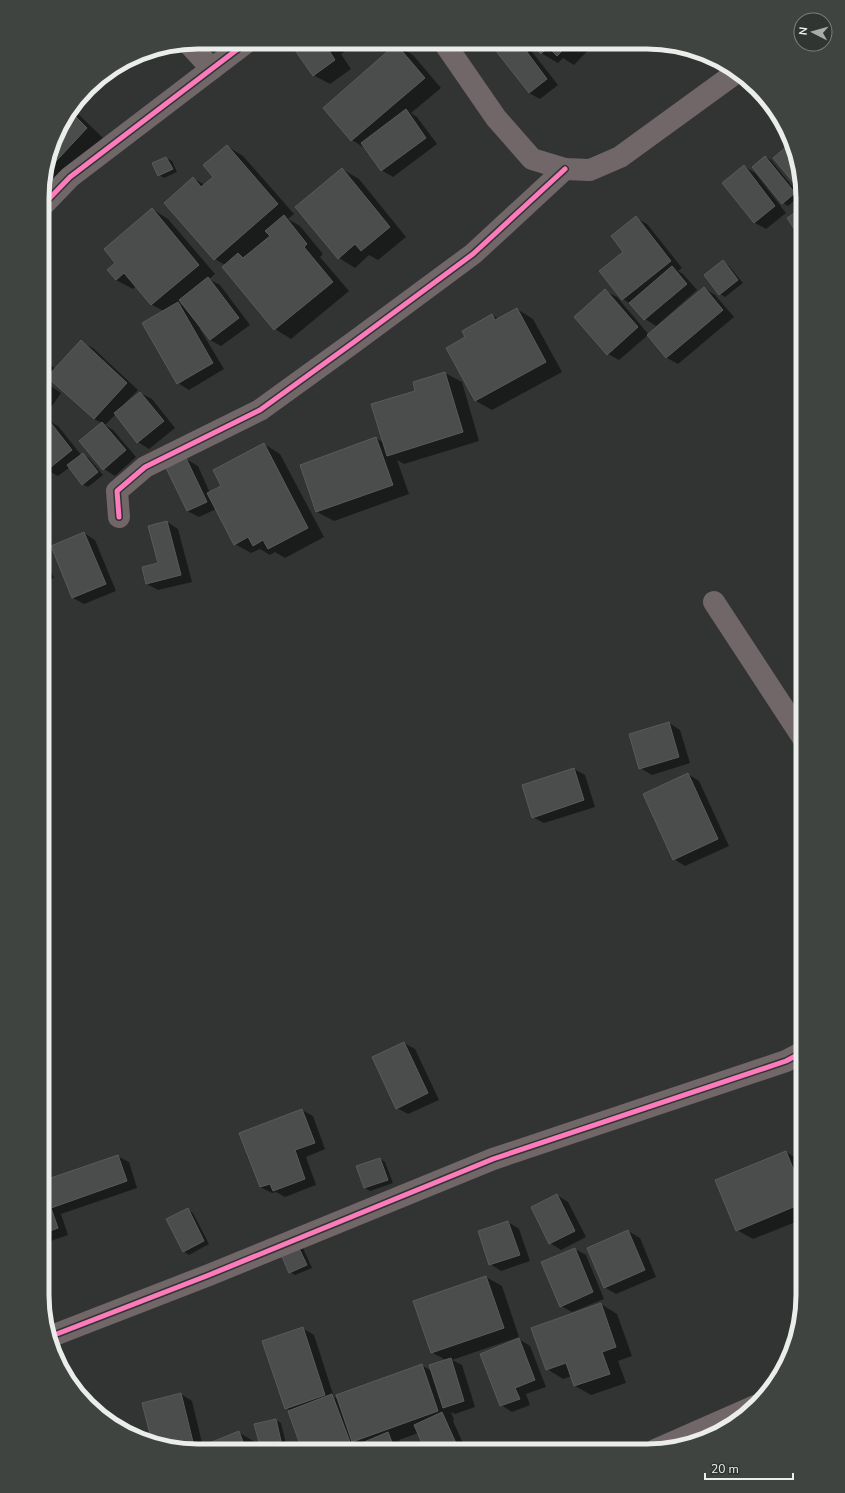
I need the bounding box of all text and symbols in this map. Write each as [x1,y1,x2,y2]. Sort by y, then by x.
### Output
north arrow [793,12,833,52]
text: N [796,26,811,36]
scale bar [705,1455,793,1481]
text: 20 m [711,1461,739,1477]

